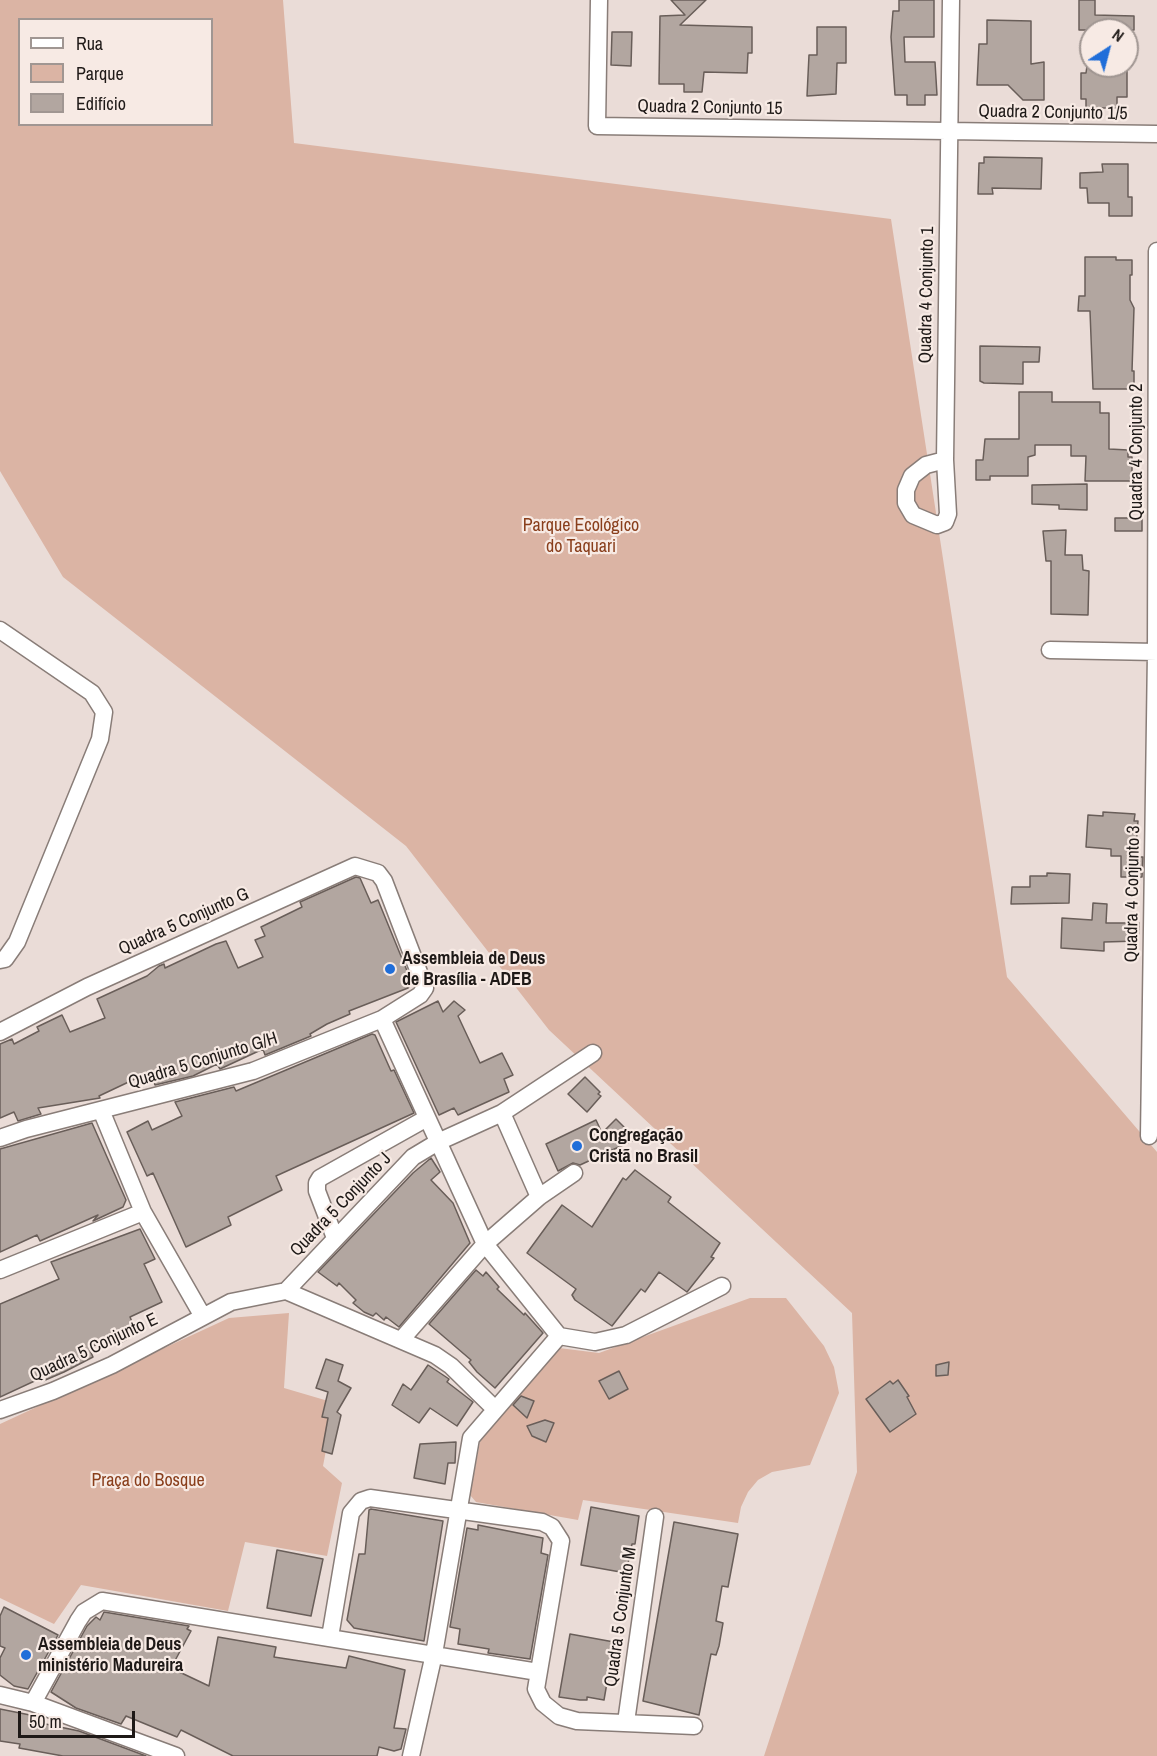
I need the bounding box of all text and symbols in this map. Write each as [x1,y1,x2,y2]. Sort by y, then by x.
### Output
legend [18,18,213,126]
north arrow [1079,18,1139,78]
text: N [1108,23,1129,47]
text: Rua [76,31,103,56]
text: Parque [76,61,124,86]
text: Edifício [76,91,126,116]
street label: Quadra 2 Conjunto 15 [637,96,783,120]
street label: Quadra 2 Conjunto 1/5 [978,101,1128,125]
street label: Quadra 4 Conjunto 1 [915,226,939,364]
street label: Quadra 4 Conjunto 2 [1126,383,1148,521]
park label: Parque Ecológico do Taquari [523,515,639,558]
street label: Quadra 4 Conjunto 3 [1121,825,1145,963]
street label: Quadra 5 Conjunto G [116,884,252,960]
place label: Assembleia de Deus de Brasília - ADEB [402,948,546,990]
marker: Assembleia de Deus de Brasília - ADEB [383,962,397,976]
street label: Quadra 5 Conjunto G/H [126,1028,280,1094]
place label: Congregação Cristã no Brasil [589,1125,698,1168]
marker: Congregação Cristã no Brasil [570,1139,584,1153]
street label: Quadra 5 Conjunto J [286,1149,396,1261]
street label: Quadra 5 Conjunto E [27,1309,161,1387]
park label: Praça do Bosque [91,1470,205,1492]
street label: Quadra 5 Conjunto M [600,1546,642,1688]
place label: Assembleia de Deus ministério Madureira [38,1634,183,1676]
marker: Assembleia de Deus ministério Madureira [19,1648,33,1662]
scale bar [21,1699,138,1737]
text: 50 m [29,1709,62,1734]

